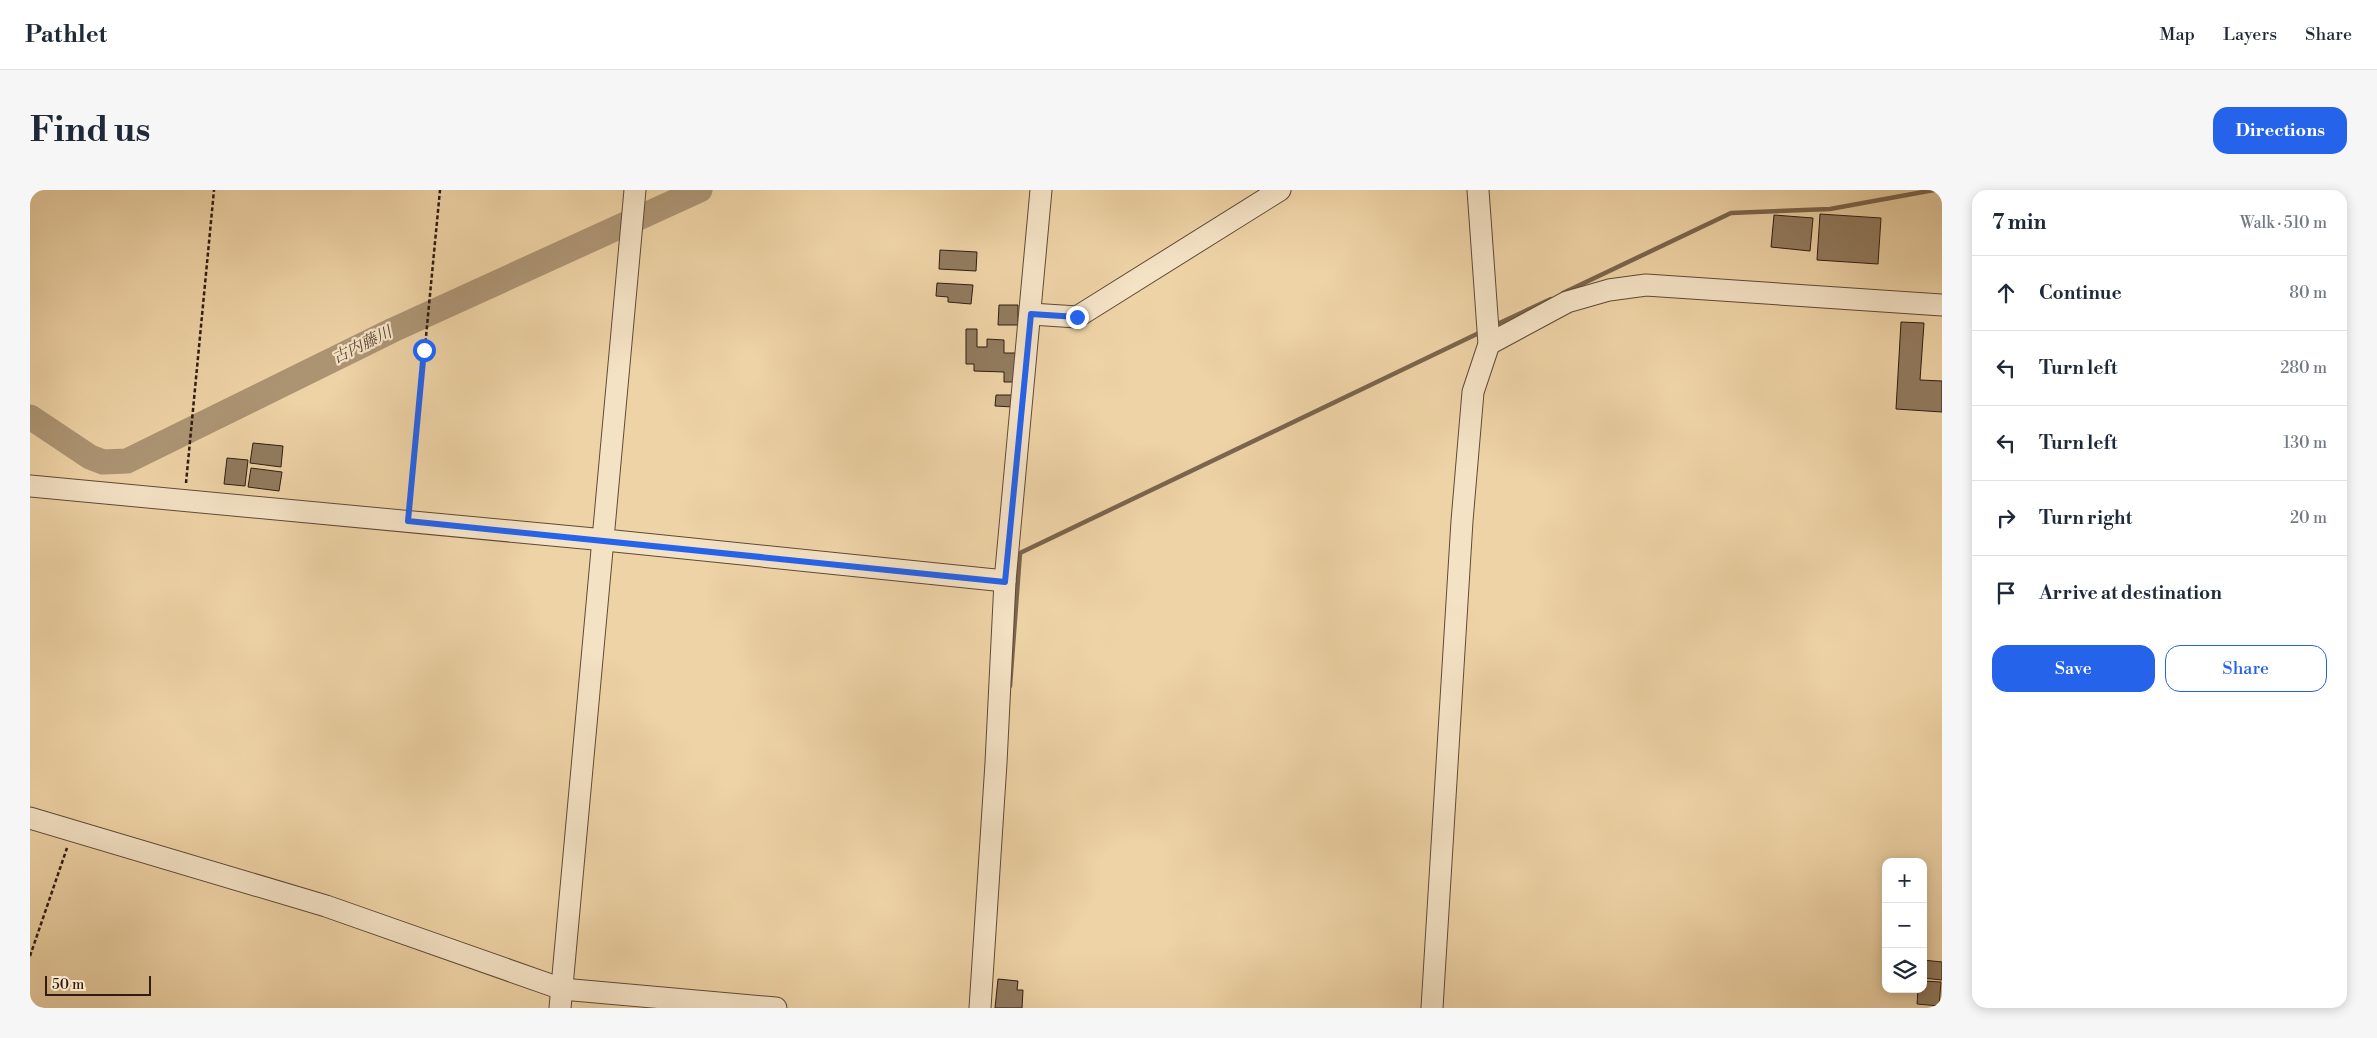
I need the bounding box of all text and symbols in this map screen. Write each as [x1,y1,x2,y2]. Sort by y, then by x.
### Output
text: Pathlet [25,20,107,50]
text: Map [2160,23,2195,46]
text: Layers [2223,23,2277,46]
text: Share [2305,23,2352,46]
button: Directions [2213,107,2347,154]
text: Find us [30,109,150,152]
text: 7 min [1992,210,2046,236]
text: Walk · 510 m [2240,213,2327,233]
icon: ahead [1992,279,2020,307]
text: Continue [2039,281,2122,305]
text: 80 m [2289,283,2327,303]
route end [1066,306,1089,329]
water label: 古内藤川 [329,321,397,368]
route start [413,339,436,362]
icon: left [1992,354,2020,382]
text: Turn left [2039,356,2118,380]
text: 280 m [2280,358,2327,378]
icon: left [1992,429,2020,457]
text: Turn left [2039,431,2118,455]
text: 130 m [2283,433,2327,453]
icon: right [1992,504,2020,532]
text: Turn right [2039,506,2132,530]
text: 20 m [2290,508,2327,528]
icon: arrive [1992,579,2020,607]
text: Arrive at destination [2039,581,2222,605]
button: Save [1992,645,2155,692]
button: Share [2165,645,2327,692]
map controls [1882,858,1927,993]
button: + [1882,858,1927,903]
button: − [1882,903,1927,948]
button: layers [1882,948,1927,993]
scale bar [45,973,151,996]
text: 50 m [52,976,84,994]

